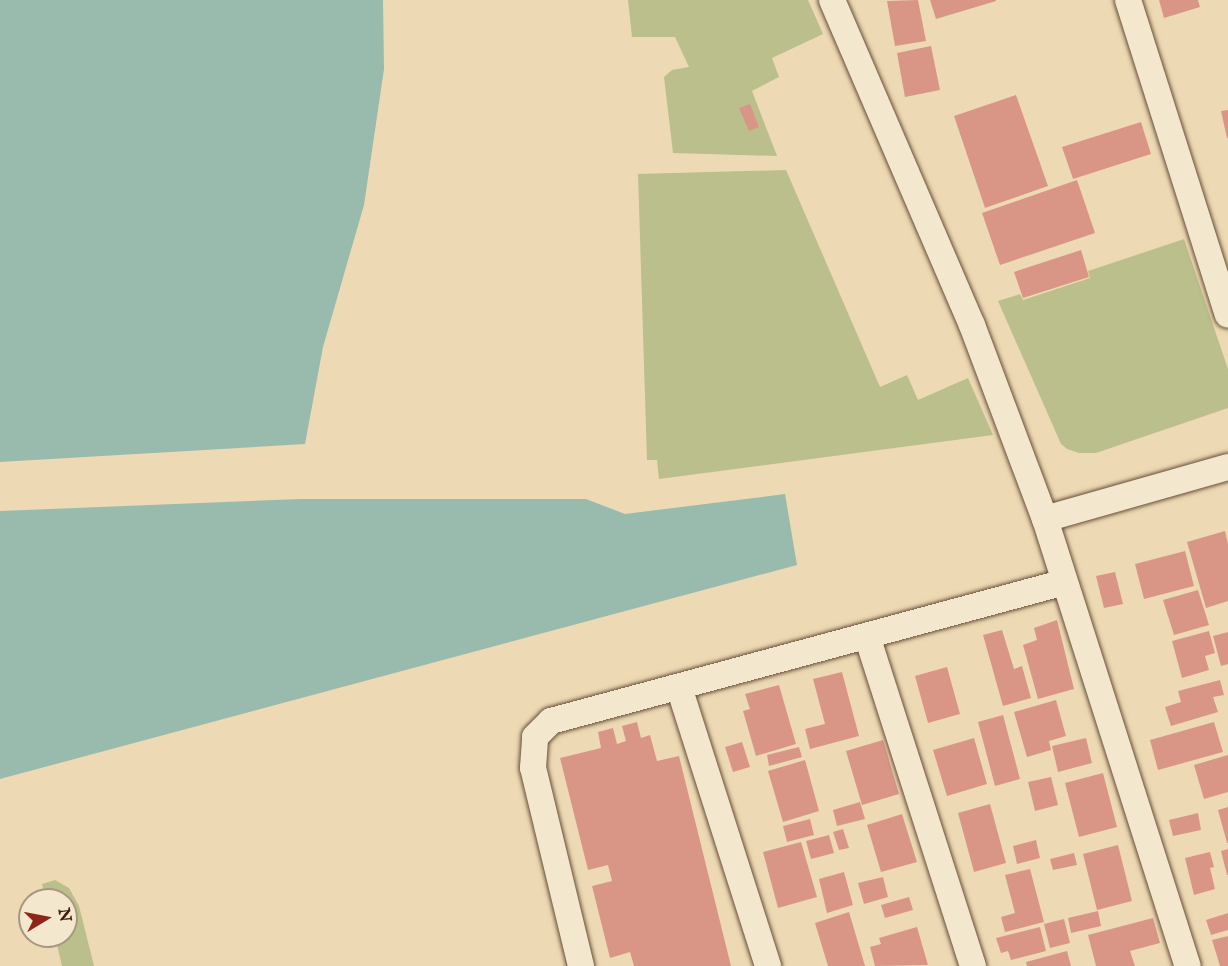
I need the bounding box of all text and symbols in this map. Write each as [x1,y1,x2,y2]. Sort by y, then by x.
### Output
north arrow [18,888,78,948]
text: N [53,907,75,924]

